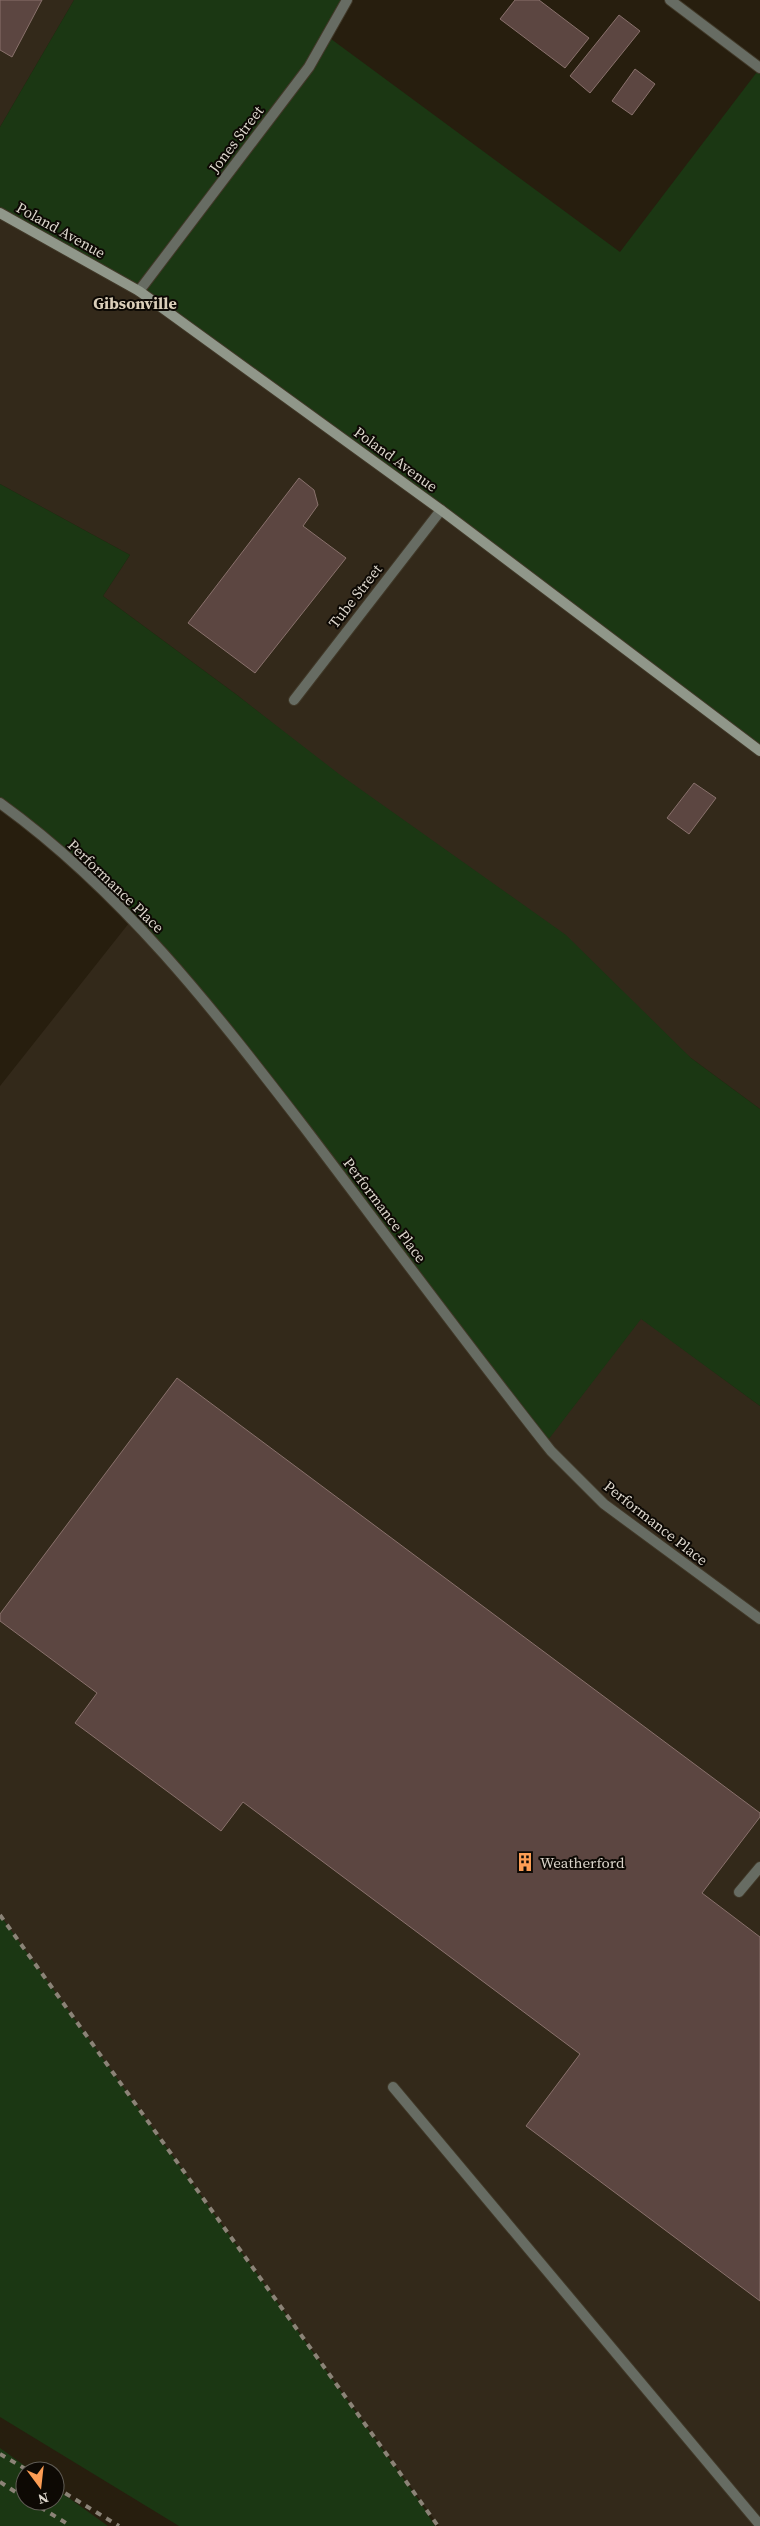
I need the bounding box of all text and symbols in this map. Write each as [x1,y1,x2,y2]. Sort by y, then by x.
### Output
street label: Jones Street [203,101,268,178]
street label: Poland Avenue [13,197,110,263]
district label: Gibsonville [93,292,177,314]
street label: Poland Avenue [350,421,442,497]
street label: Tube Street [323,559,387,632]
street label: Performance Place [63,834,169,938]
street label: Performance Place [339,1153,432,1267]
street label: Performance Place [600,1476,713,1570]
building icon: Weatherford [514,1851,536,1873]
place label: Weatherford [540,1852,625,1873]
north arrow [15,2461,65,2511]
text: N [36,2488,51,2510]

